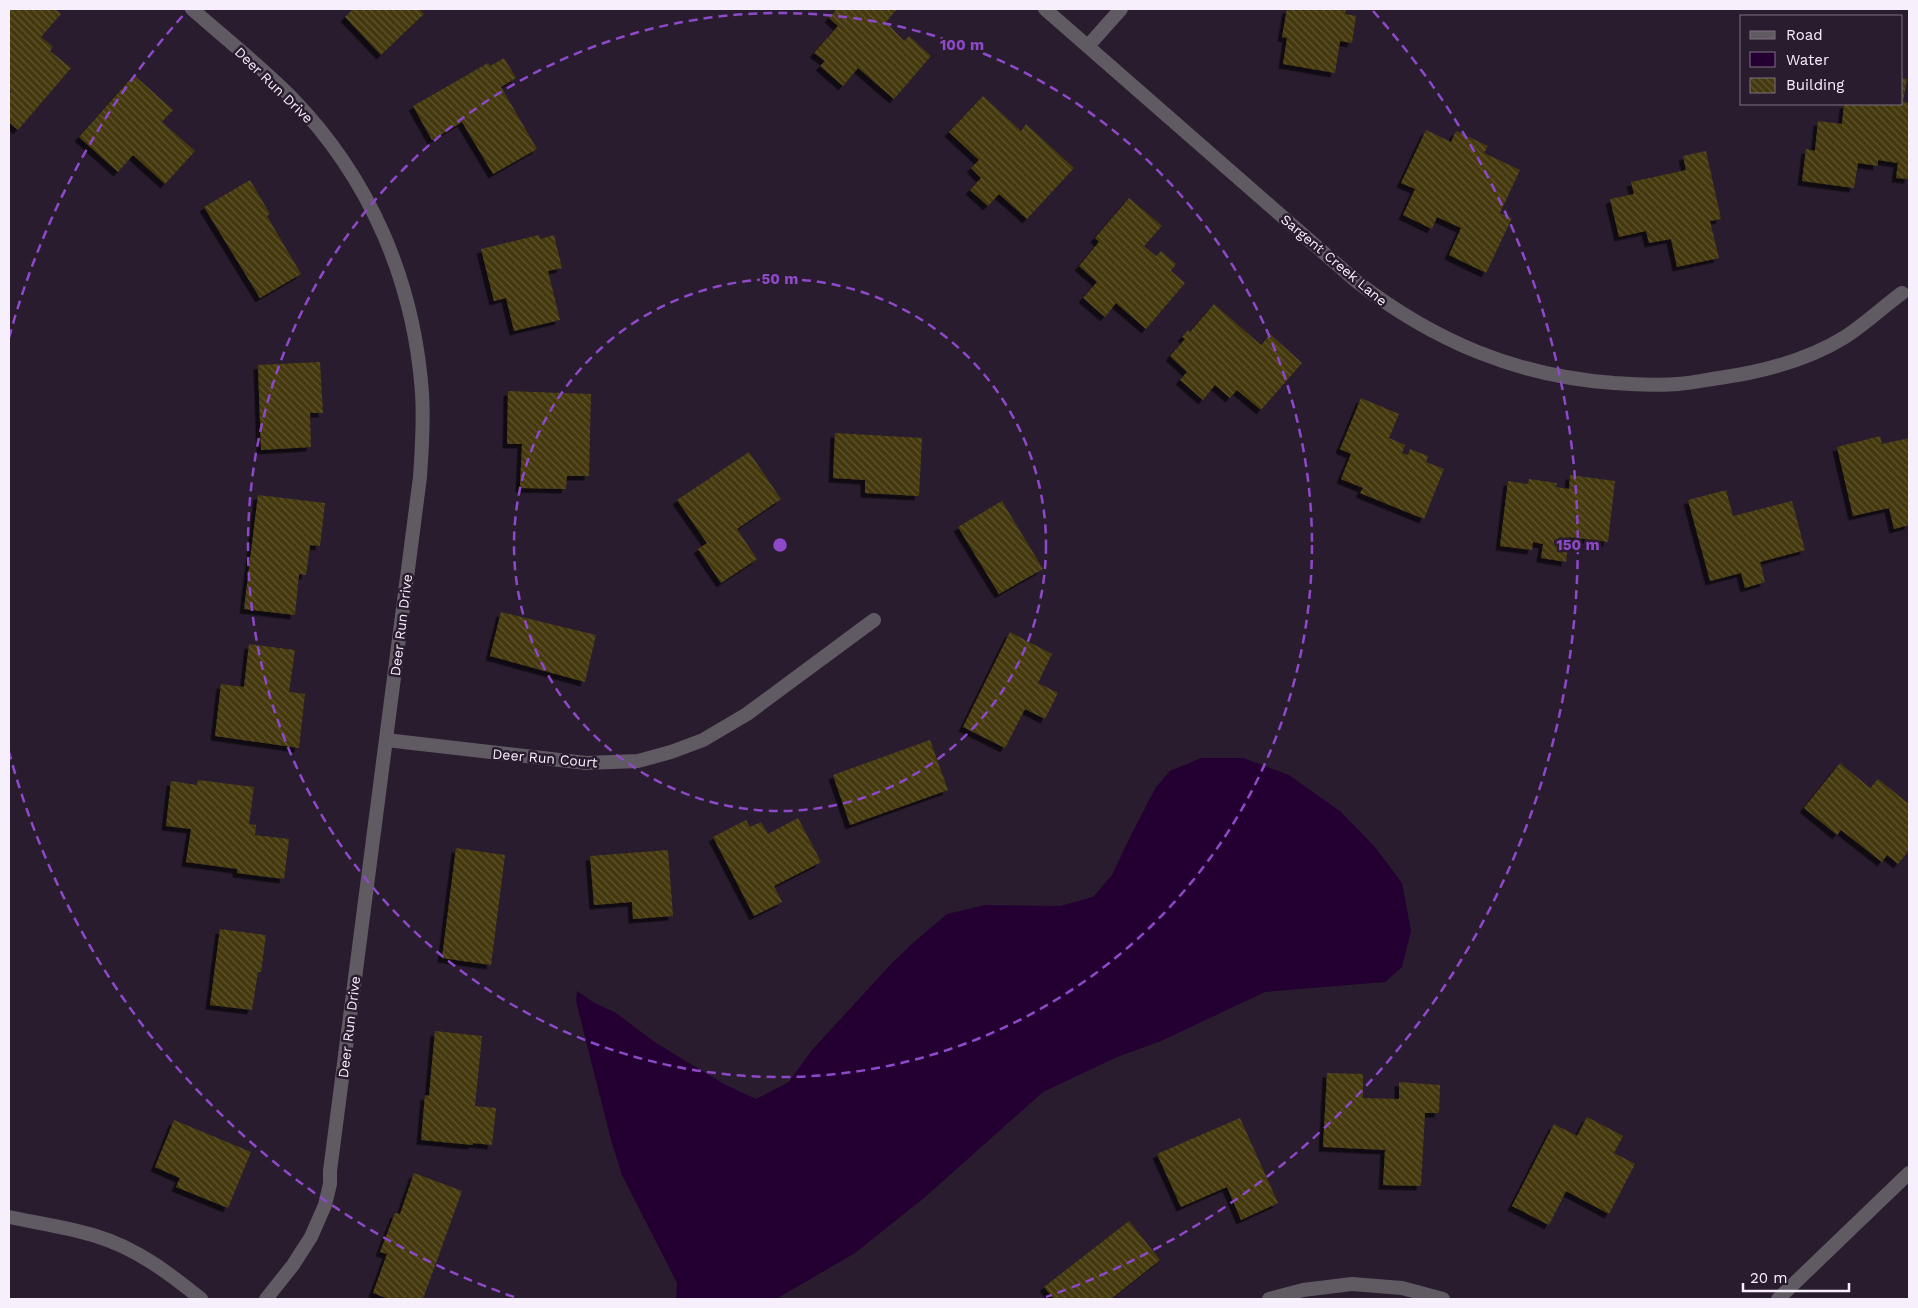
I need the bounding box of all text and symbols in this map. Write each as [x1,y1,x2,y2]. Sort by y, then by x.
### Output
legend [1740,15,1903,105]
text: Road [1786,26,1823,44]
text: 100 m [940,36,984,54]
street label: Deer Run Drive [232,44,316,126]
text: Water [1786,51,1829,69]
text: Building [1786,76,1844,94]
street label: Sargent Creek Lane [1278,211,1390,309]
text: 50 m [762,270,798,288]
centre of rings [771,536,789,554]
text: 150 m [1556,536,1600,554]
street label: Deer Run Drive [387,573,415,677]
street label: Deer Run Court [492,745,598,771]
street label: Deer Run Drive [335,975,363,1079]
scale bar [1743,1260,1849,1292]
text: 20 m [1750,1269,1788,1287]

